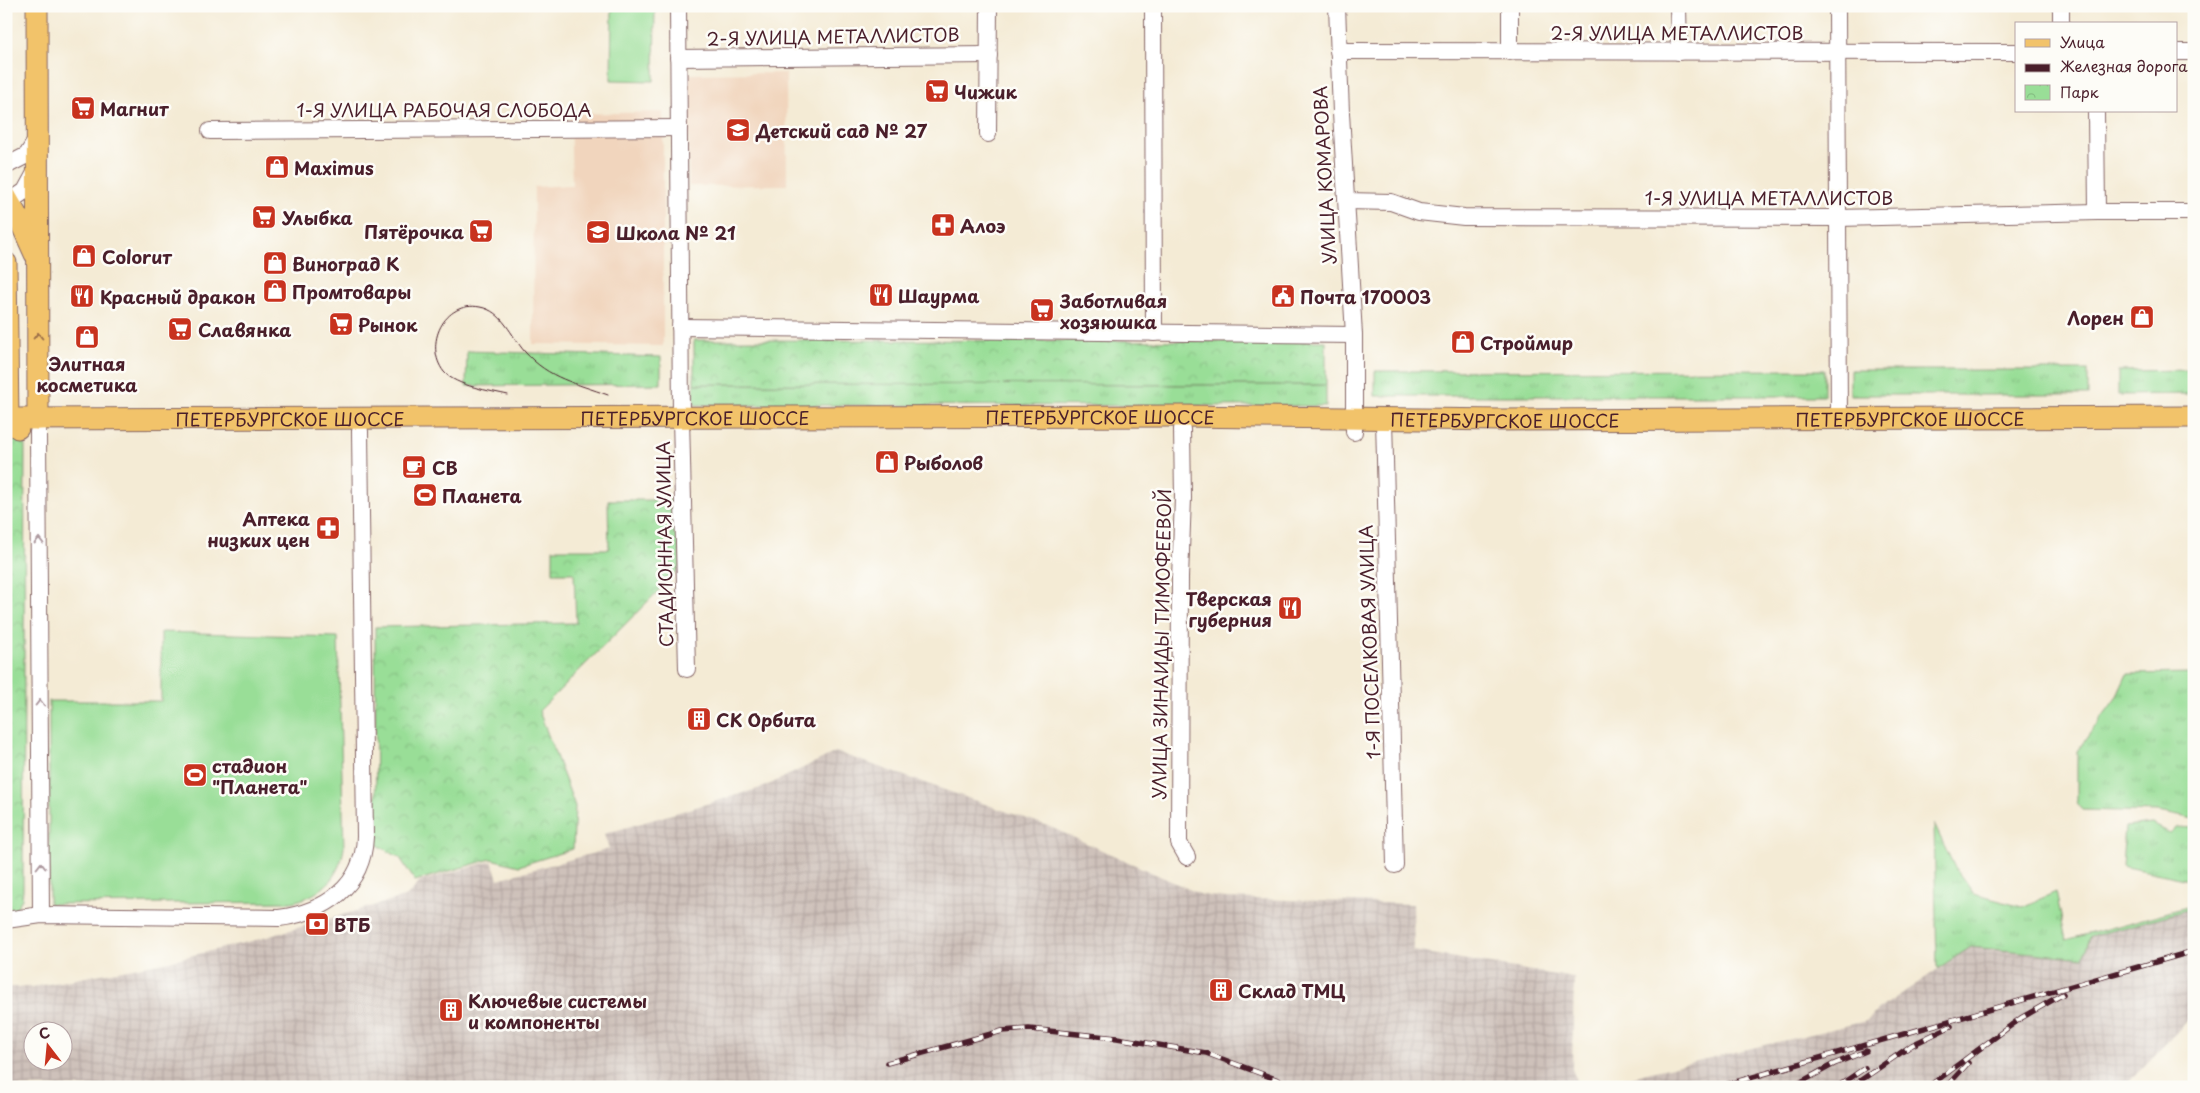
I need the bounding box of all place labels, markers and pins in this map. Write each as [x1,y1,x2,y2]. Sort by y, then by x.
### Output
supermarket icon: Чижик [924,78,950,104]
place label: Чижик [954,78,1017,105]
supermarket icon: Магнит [70,95,96,121]
place label: Магнит [100,95,169,122]
school or university icon: Детский сад № 27 [725,117,751,143]
place label: Детский сад № 27 [755,117,928,144]
shop icon: Maximus [264,154,290,180]
place label: Maximus [294,154,374,181]
supermarket icon: Улыбка [251,204,277,230]
place label: Улыбка [281,204,353,231]
pharmacy icon: Алоэ [930,212,956,238]
place label: Алоэ [960,212,1005,239]
place label: Пятёрочка [364,218,464,245]
supermarket icon: Пятёрочка [468,218,494,244]
school or university icon: Школа № 21 [585,219,611,245]
place label: Школа № 21 [616,219,736,246]
shop icon: Colorит [71,243,97,269]
place label: Colorит [102,243,173,270]
shop icon: Виноград К [262,250,288,276]
place label: Виноград К [292,250,400,277]
shop icon: Промтовары [262,278,288,304]
place label: Промтовары [292,278,411,305]
restaurant icon: Шаурма [868,282,894,308]
place label: Шаурма [898,282,980,309]
restaurant icon: Красный дракон [69,283,95,309]
place label: Красный дракон [100,283,256,310]
public building icon: Почта 170003 [1270,283,1296,309]
place label: Почта 170003 [1300,283,1431,310]
place label: Заботливая хозяюшка [1059,287,1167,335]
supermarket icon: Заботливая хозяюшка [1029,297,1055,323]
place label: Лорен [2067,304,2124,331]
shop icon: Лорен [2129,304,2155,330]
supermarket icon: Рынок [328,311,354,337]
place label: Рынок [358,311,418,338]
supermarket icon: Славянка [167,316,193,342]
place label: Славянка [198,316,291,343]
shop icon: Элитная косметика [74,324,100,350]
shop icon: Строймир [1450,329,1476,355]
place label: Строймир [1480,329,1573,356]
place label: Элитная косметика [36,350,138,398]
shop icon: Рыболов [874,449,900,475]
place label: Рыболов [904,449,984,476]
cafe icon: СВ [401,454,427,480]
place label: СВ [432,454,458,481]
sports icon: Планета [412,482,438,508]
place label: Планета [442,482,522,509]
place label: Аптека низких цен [207,505,310,553]
pharmacy icon: Аптека низких цен [315,515,341,541]
place label: Тверская губерния [1186,585,1272,633]
restaurant icon: Тверская губерния [1277,595,1303,621]
building icon: СК Орбита [686,706,712,732]
place label: СК Орбита [716,706,816,733]
place label: стадион "Планета" [212,752,307,800]
sports icon: стадион "Планета" [182,762,208,788]
bank icon: ВТБ [304,911,330,937]
place label: ВТБ [334,911,370,938]
building icon: Склад ТМЦ [1208,977,1234,1003]
place label: Склад ТМЦ [1238,977,1346,1004]
place label: Ключевые системы и компоненты [468,987,647,1035]
building icon: Ключевые системы и компоненты [438,997,464,1023]

